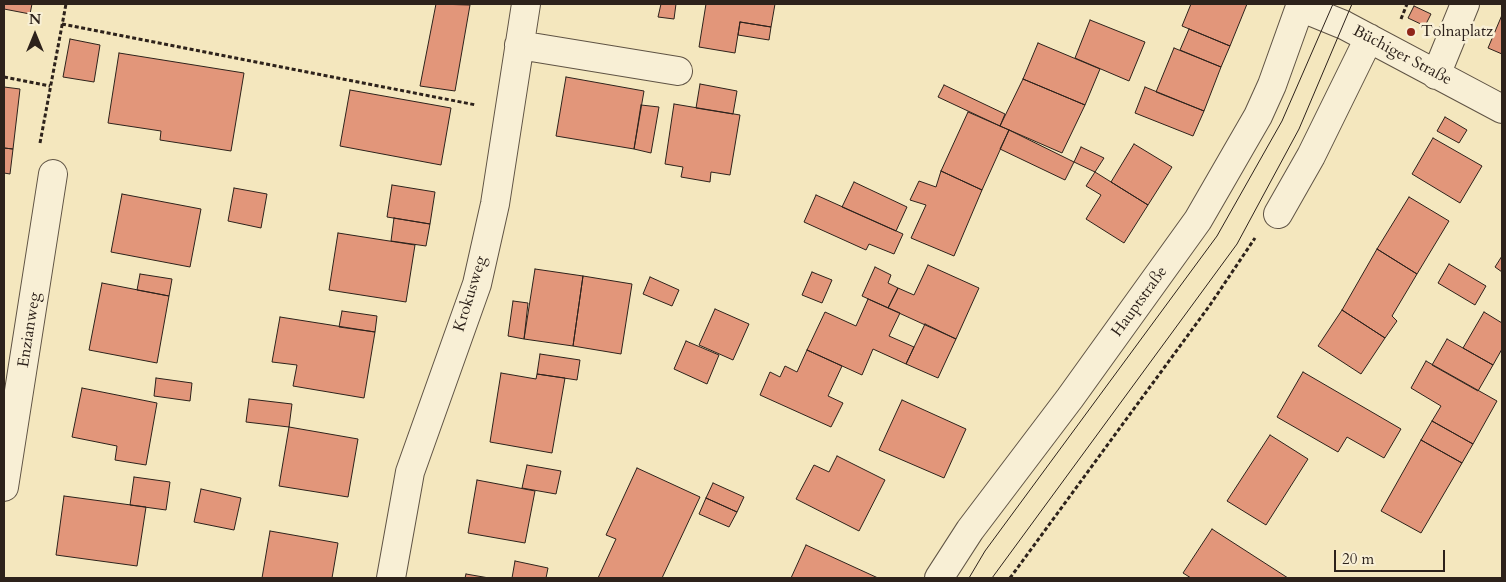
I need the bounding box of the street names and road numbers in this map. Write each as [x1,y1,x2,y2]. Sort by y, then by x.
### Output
street label: Büchiger Straße [1349,22,1455,90]
street label: Krokusweg [450,254,492,334]
street label: Hauptstraße [1108,263,1172,341]
street label: Enzianweg [15,291,45,369]

